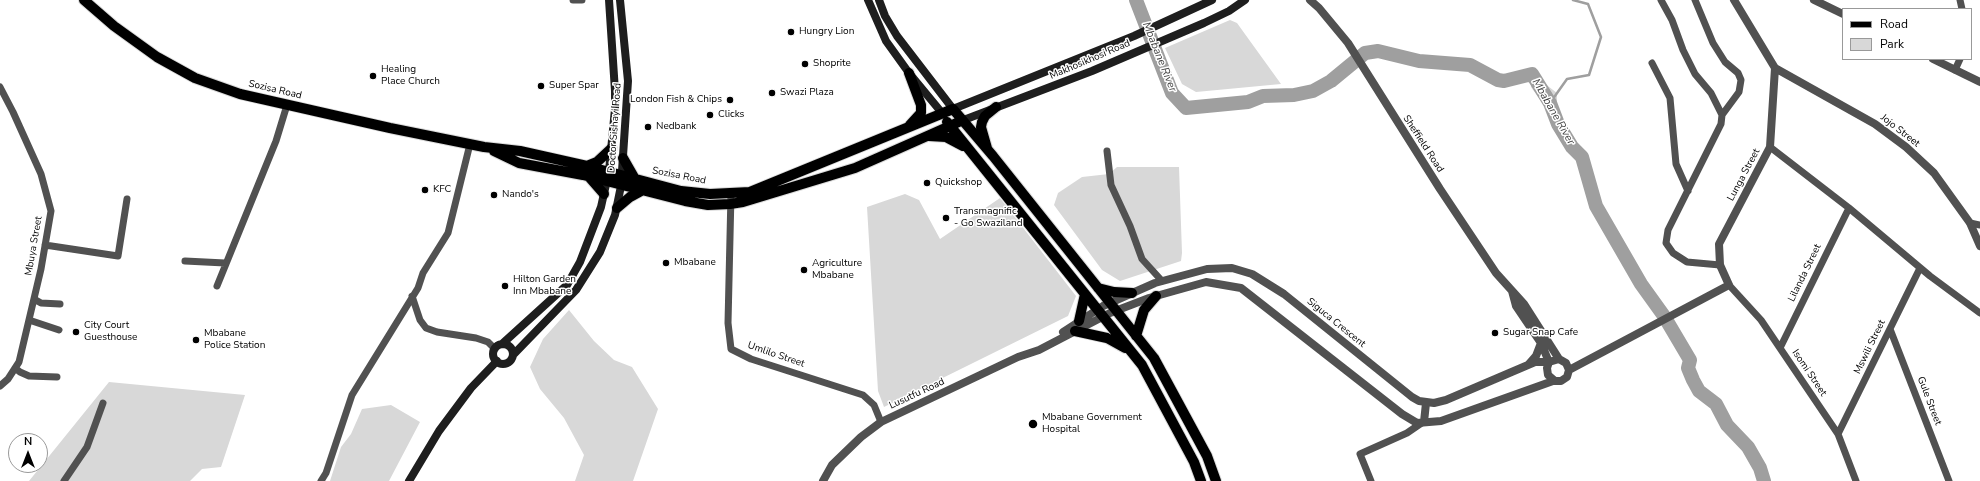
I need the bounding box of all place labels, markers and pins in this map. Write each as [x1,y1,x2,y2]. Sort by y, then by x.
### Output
place label: Hungry Lion [799,26,854,38]
marker: Hungry Lion [786,27,796,37]
place label: Shoprite [813,58,851,70]
marker: Shoprite [800,59,810,69]
place label: Healing Place Church [381,64,440,88]
marker: Healing Place Church [368,71,378,81]
place label: Super Spar [549,80,599,92]
marker: Super Spar [536,81,546,91]
place label: Swazi Plaza [780,87,834,99]
marker: Swazi Plaza [767,88,777,98]
place label: London Fish & Chips [630,94,722,106]
marker: London Fish & Chips [725,95,735,105]
place label: Clicks [718,109,744,121]
marker: Clicks [705,110,715,120]
place label: Nedbank [656,121,696,133]
marker: Nedbank [643,122,653,132]
place label: Quickshop [935,177,982,189]
marker: Quickshop [922,178,932,188]
place label: KFC [433,184,451,196]
marker: KFC [420,185,430,195]
place label: Nando's [502,189,539,201]
marker: Nando's [489,190,499,200]
place label: Transmagnific - Go Swaziland [954,206,1023,230]
marker: Transmagnific - Go Swaziland [941,213,951,223]
place label: Mbabane [674,257,716,269]
marker: Mbabane [661,258,671,268]
place label: Agriculture Mbabane [812,258,862,282]
marker: Agriculture Mbabane [799,265,809,275]
place label: Hilton Garden Inn Mbabane [513,274,576,298]
marker: Hilton Garden Inn Mbabane [500,281,510,291]
place label: City Court Guesthouse [84,320,137,344]
marker: City Court Guesthouse [71,327,81,337]
place label: Sugar Snap Cafe [1503,327,1578,339]
place label: Mbabane Police Station [204,328,265,352]
marker: Sugar Snap Cafe [1490,328,1500,338]
marker: Mbabane Police Station [191,335,201,345]
place label: Mbabane Government Hospital [1042,412,1142,436]
marker: Mbabane Government Hospital [1027,418,1039,430]

